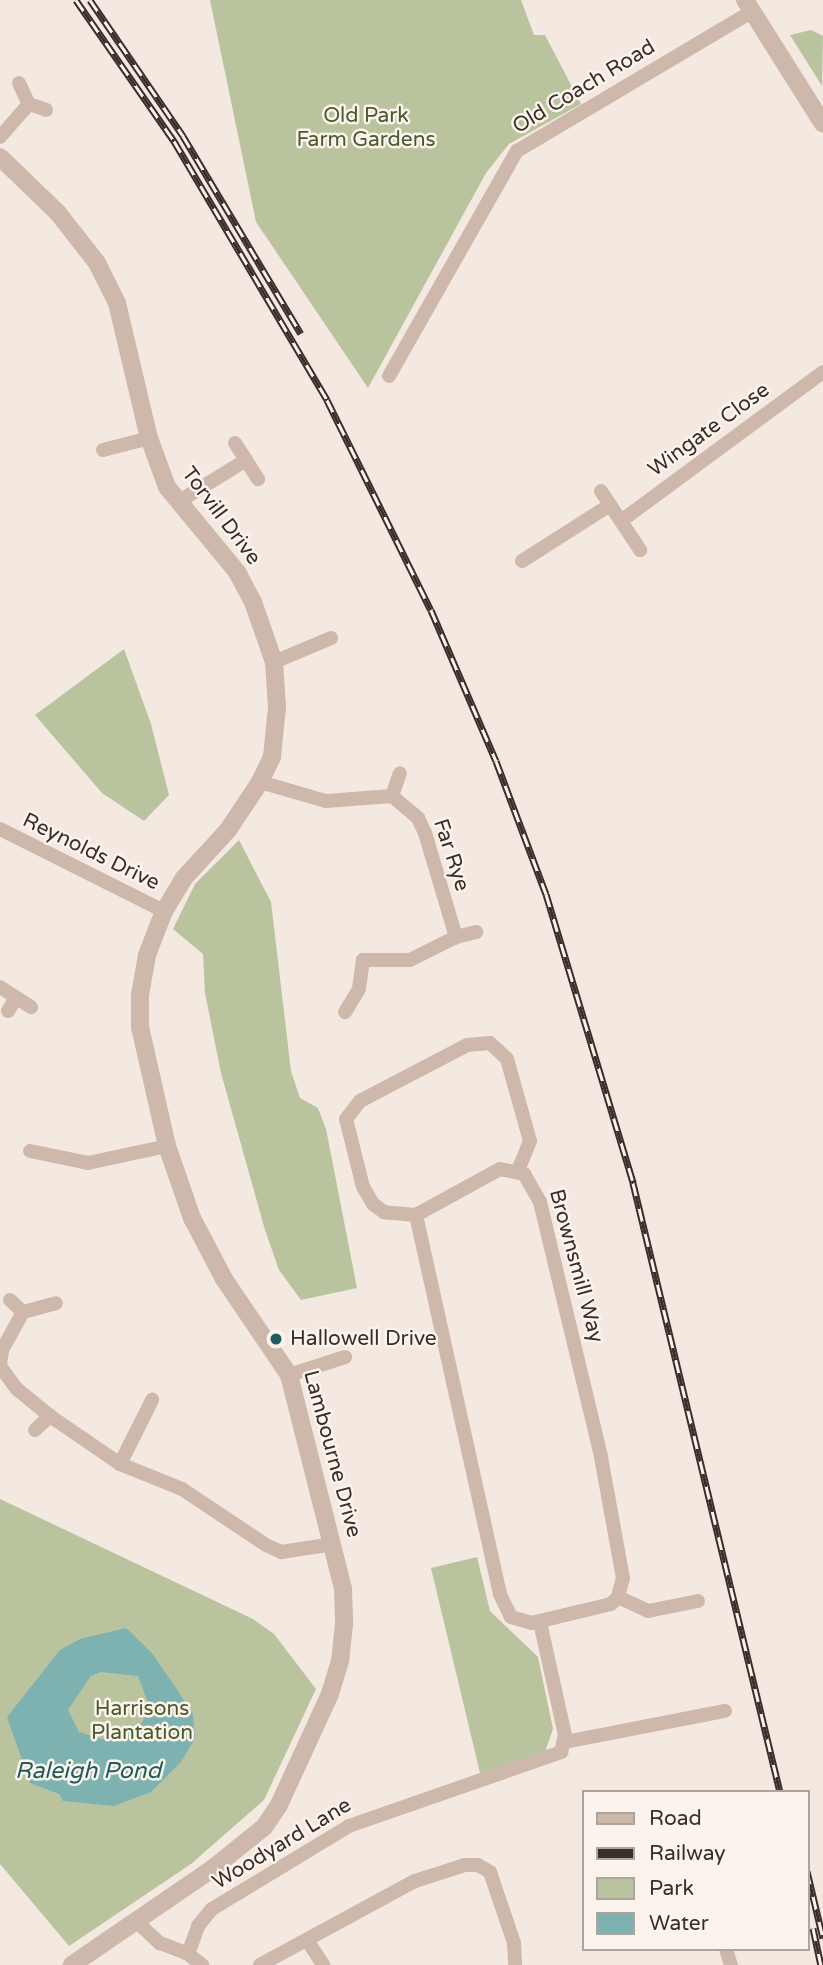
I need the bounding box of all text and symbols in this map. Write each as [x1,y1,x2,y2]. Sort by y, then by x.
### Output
street label: Old Coach Road [508,35,660,139]
park label: Old Park Farm Gardens [296,103,436,153]
street label: Wingate Close [643,378,775,482]
street label: Torvill Drive [176,462,266,570]
street label: Reynolds Drive [18,808,164,896]
street label: Far Rye [428,816,474,894]
street label: Brownsmill Way [543,1186,609,1346]
place label: Hallowell Drive [290,1326,437,1352]
marker: Hallowell Drive [268,1331,284,1347]
street label: Lambourne Drive [298,1368,366,1540]
park label: Harrisons Plantation [91,1696,193,1746]
water label: Raleigh Pond [15,1757,161,1785]
legend [582,1790,809,1951]
street label: Woodyard Lane [208,1793,356,1895]
text: Road [649,1806,702,1831]
text: Railway [649,1841,726,1866]
text: Park [649,1876,694,1901]
text: Water [649,1911,709,1936]

